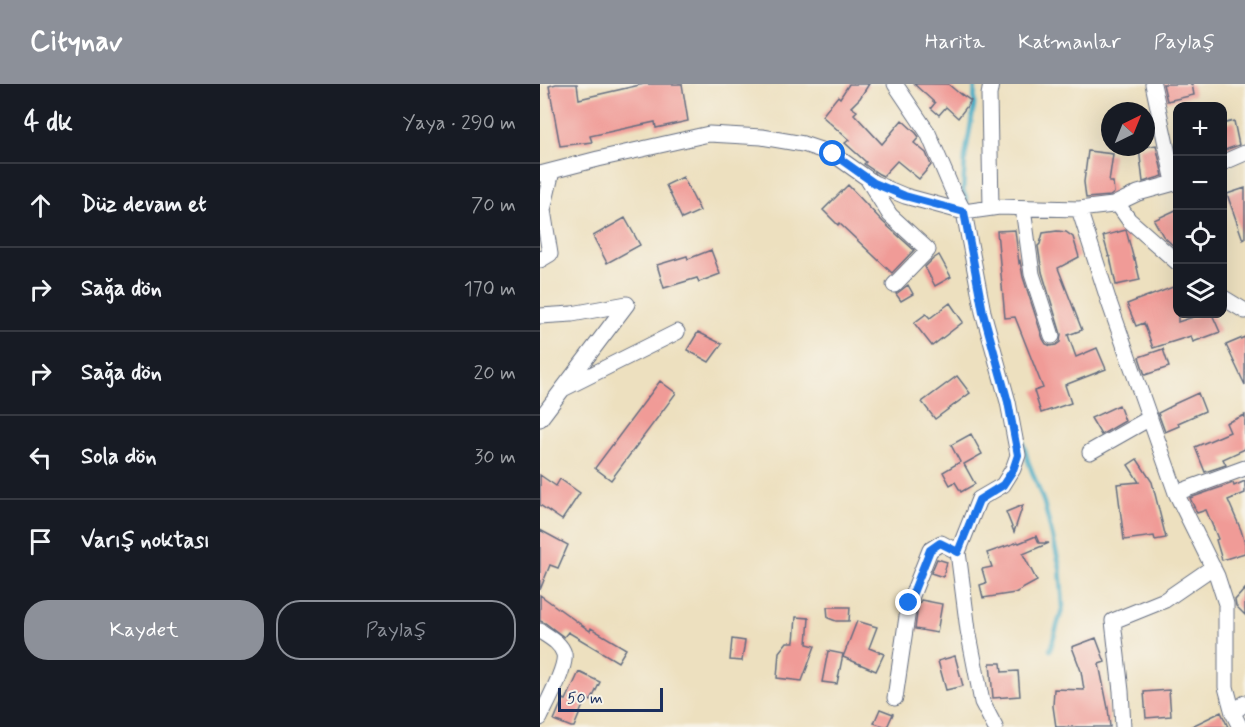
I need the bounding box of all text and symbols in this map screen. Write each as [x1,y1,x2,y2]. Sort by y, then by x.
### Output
text: Citynav [30,24,122,61]
text: Harita [925,28,985,56]
text: Katmanlar [1018,28,1121,56]
text: Paylaş [1154,28,1215,56]
north arrow [1101,102,1155,156]
map controls [1173,102,1227,318]
button: + [1173,102,1227,156]
text: 4 dk [24,106,73,140]
text: Yaya · 290 m [402,110,516,137]
route start [819,140,845,166]
button: − [1173,156,1227,210]
icon: ahead [24,189,57,222]
text: Düz devam et [81,191,206,219]
text: 70 m [471,192,516,219]
button: locate [1173,210,1227,264]
button: layers [1173,264,1227,318]
icon: right [24,273,57,306]
text: Sağa dön [81,275,162,303]
text: 170 m [464,276,516,303]
icon: right [24,357,57,390]
text: Sağa dön [81,359,162,387]
text: 20 m [473,360,516,387]
icon: left [24,441,57,474]
text: Sola dön [81,443,157,471]
text: 30 m [474,444,516,471]
icon: arrive [24,525,57,558]
text: Varış noktası [81,527,210,555]
route end [895,589,921,615]
button: Kaydet [24,600,264,660]
button: Paylaş [276,600,516,660]
scale bar [558,685,663,712]
text: 50 m [567,688,603,709]

